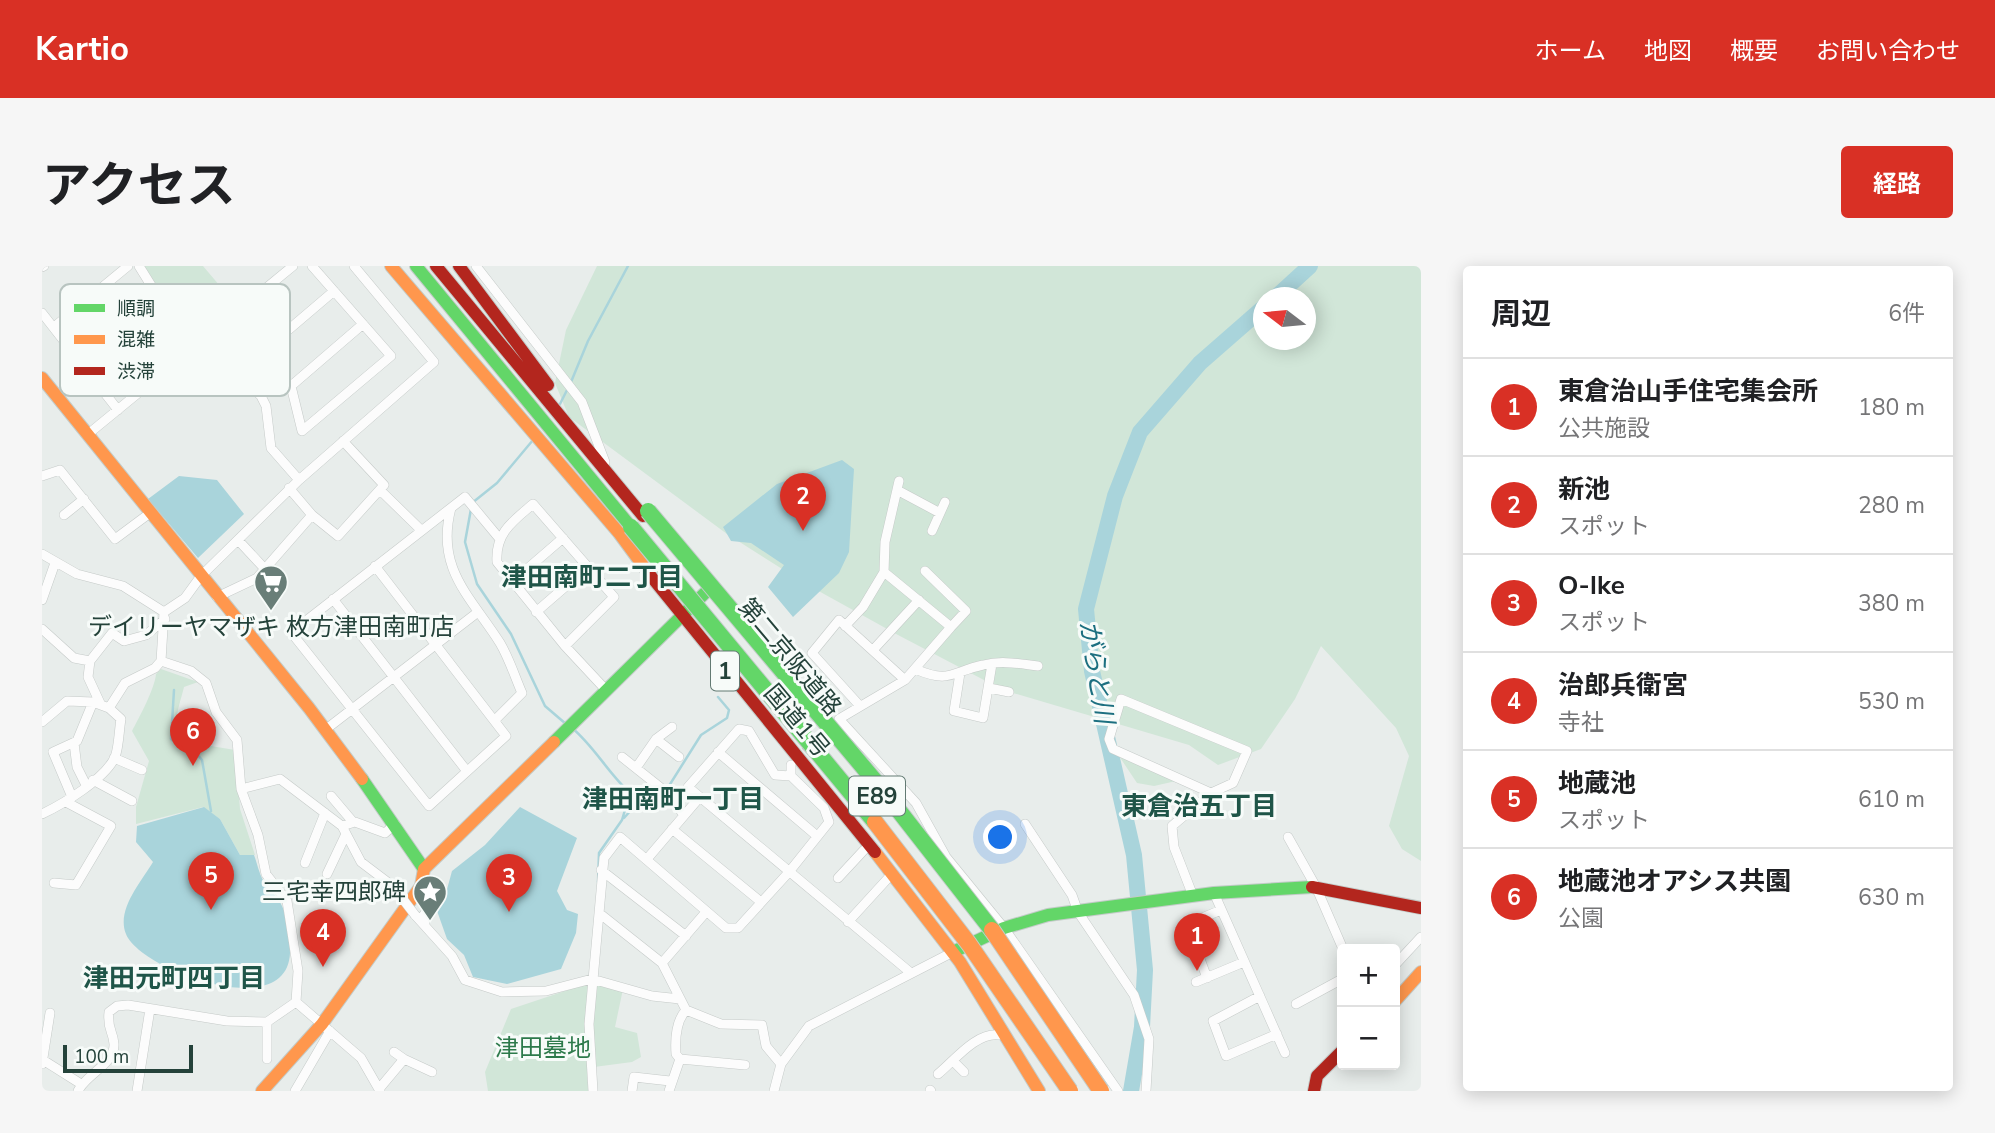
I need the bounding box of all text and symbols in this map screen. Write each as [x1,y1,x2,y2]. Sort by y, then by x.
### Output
text: Kartio [35,27,129,72]
text: ホーム [1535,35,1606,67]
text: 地図 [1644,35,1692,67]
text: 概要 [1730,35,1778,67]
text: お問い合わせ [1816,35,1960,67]
button: 経路 [1841,146,1953,218]
text: アクセス [42,152,236,219]
legend [60,284,290,396]
north arrow [1253,287,1316,350]
text: 周辺 [1491,294,1551,335]
text: 順調 [117,296,155,322]
text: 6件 [1888,298,1925,329]
text: 混雑 [117,327,155,353]
text: 渋滞 [117,359,155,385]
text: 東倉治山手住宅集会所 [1558,374,1818,409]
text: 1 [1507,392,1521,423]
text: 180 m [1858,392,1925,423]
text: 公共施設 [1558,413,1650,444]
text: 新池 [1558,472,1610,507]
pin: 2 [780,473,826,531]
text: 2 [1507,490,1521,521]
text: 280 m [1858,490,1925,521]
text: スポット [1558,511,1650,542]
district label: 津田南町二丁目 [501,560,683,595]
supermarket icon: デイリーヤマザキ 枚方津田南町店 [252,563,290,612]
text: O-Ike [1558,568,1625,603]
text: 3 [1507,588,1521,619]
text: 380 m [1858,588,1925,619]
street label: 第二京阪道路 [731,592,849,722]
text: スポット [1558,607,1650,638]
place label: デイリーヤマザキ 枚方津田南町店 [88,611,454,643]
water label: がらと川 [1071,618,1122,729]
road number: 1 [711,652,739,690]
text: 治郎兵衛宮 [1558,668,1688,703]
street label: 国道1号 [757,678,837,764]
text: 4 [1507,686,1521,717]
text: 530 m [1858,686,1925,717]
text: 寺社 [1558,707,1604,738]
pin: 6 [170,708,216,766]
text: 地蔵池 [1558,766,1636,801]
road number: E89 [849,776,905,816]
district label: 津田南町一丁目 [582,782,764,817]
text: 5 [1507,784,1521,815]
text: 610 m [1858,784,1925,815]
district label: 東倉治五丁目 [1121,789,1277,824]
text: スポット [1558,805,1650,836]
your location [983,820,1017,854]
pin: 5 [188,852,234,910]
pin: 3 [486,854,532,912]
text: 地蔵池オアシス共園 [1558,864,1791,899]
place icon: 三宅幸四郎碑 [411,873,449,922]
place label: 三宅幸四郎碑 [262,876,406,908]
text: 6 [1507,882,1521,913]
text: 630 m [1858,882,1925,913]
text: 公園 [1558,903,1604,934]
pin: 4 [300,909,346,967]
pin: 1 [1174,913,1220,971]
map controls [1337,944,1400,1070]
button: + [1337,944,1400,1007]
district label: 津田元町四丁目 [83,961,265,996]
button: − [1337,1007,1400,1070]
park label: 津田墓地 [495,1032,591,1064]
scale bar [63,1042,192,1074]
text: 100 m [74,1044,129,1070]

